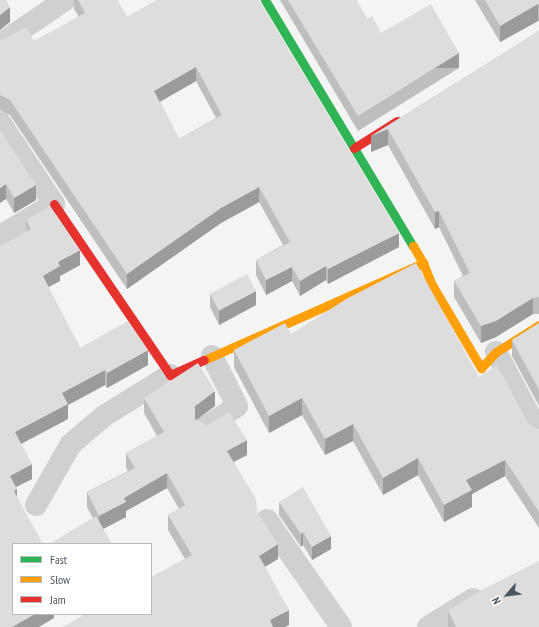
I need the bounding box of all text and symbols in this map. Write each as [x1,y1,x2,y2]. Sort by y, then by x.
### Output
legend [12,543,152,615]
text: Fast [50,552,67,567]
text: Slow [50,572,70,587]
north arrow [487,575,527,615]
text: Jam [50,592,66,607]
text: N [489,595,504,607]

